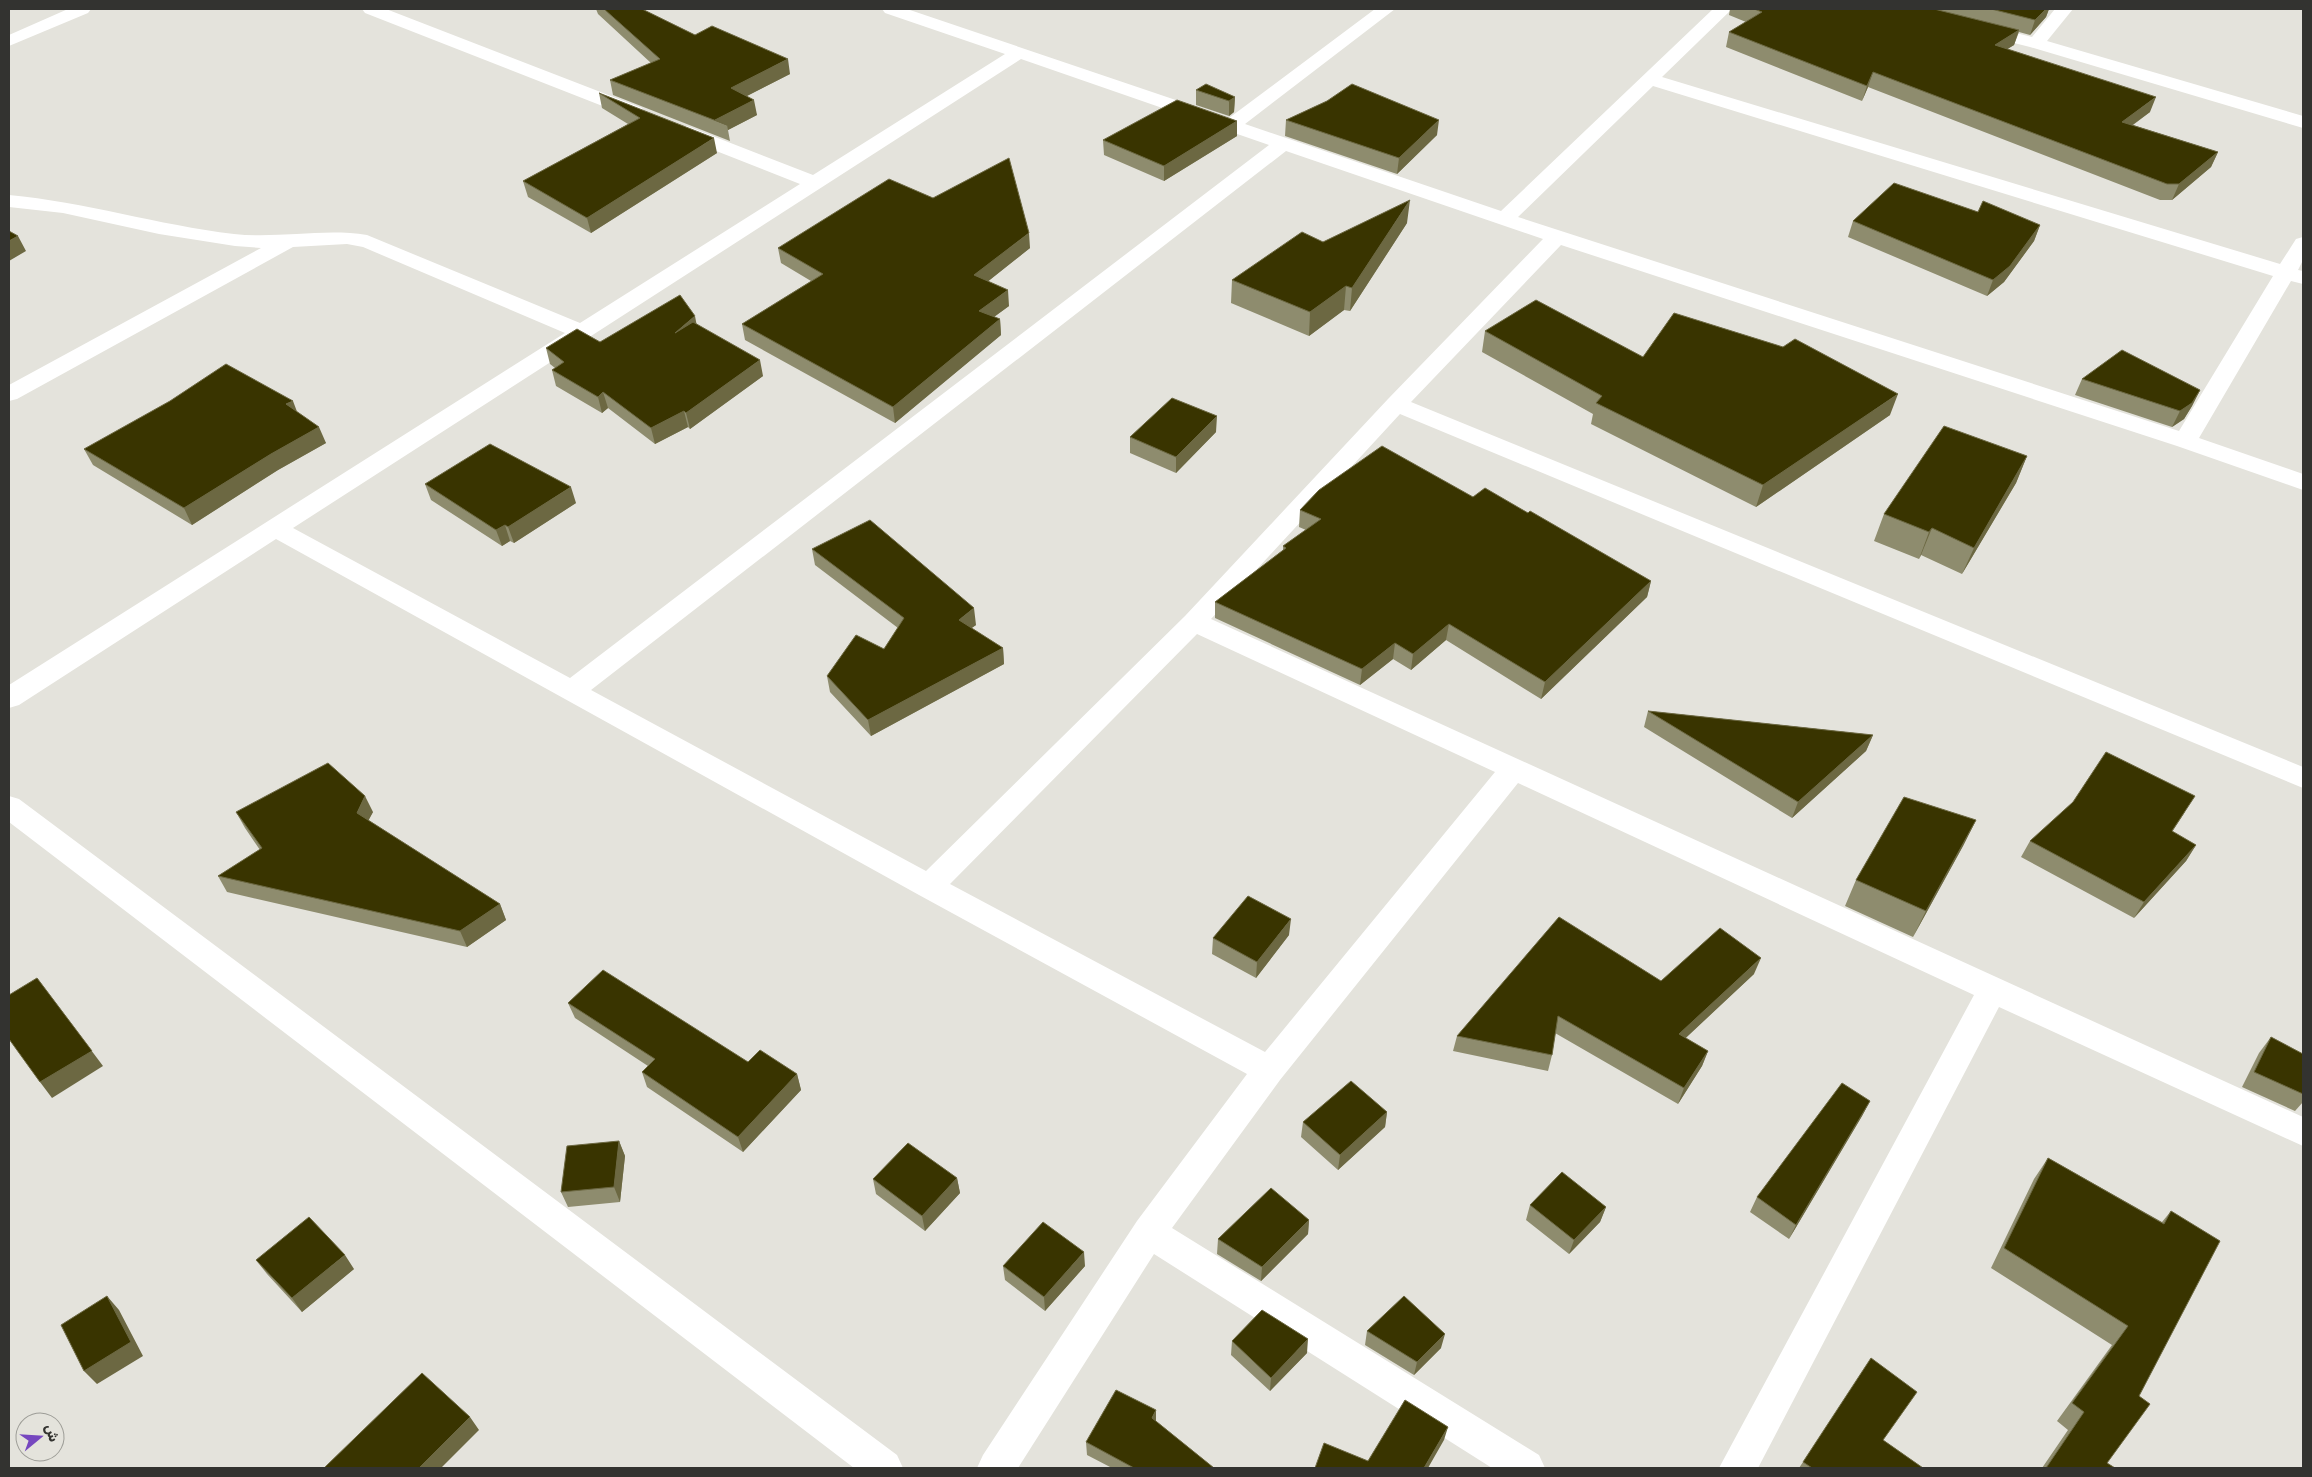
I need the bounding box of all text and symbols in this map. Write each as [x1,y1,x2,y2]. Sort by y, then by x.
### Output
north arrow [15,1412,65,1462]
text: ش [41,1422,63,1444]

